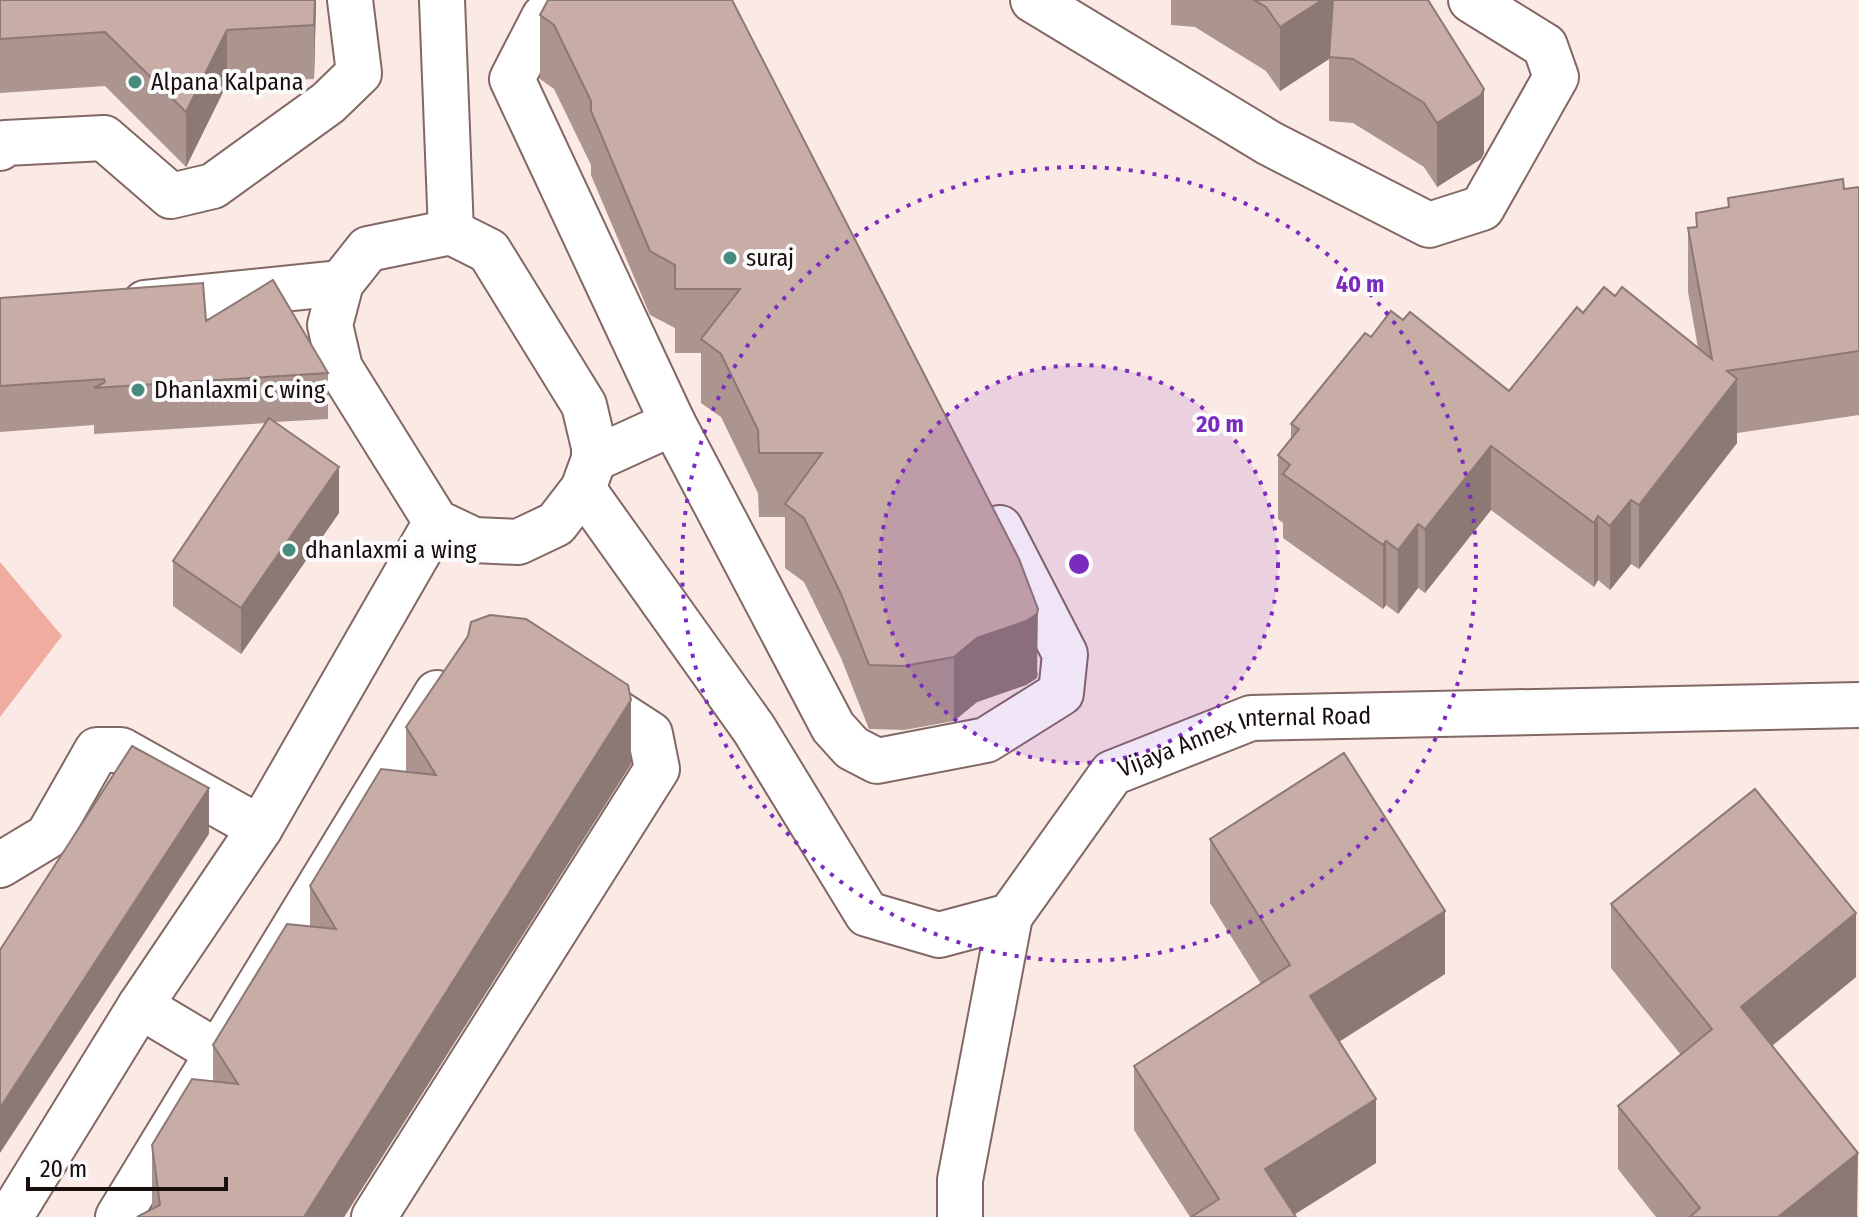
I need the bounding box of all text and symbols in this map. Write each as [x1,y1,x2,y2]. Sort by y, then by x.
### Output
place label: Alpana Kalpana [151,68,303,96]
marker: Alpana Kalpana [126,73,144,91]
place label: suraj [746,244,794,272]
marker: suraj [721,249,739,267]
text: 40 m [1336,270,1384,298]
place label: Dhanlaxmi c wing [154,376,326,404]
marker: Dhanlaxmi c wing [129,381,147,399]
text: 20 m [1195,410,1244,438]
place label: dhanlaxmi a wing [305,536,477,564]
marker: dhanlaxmi a wing [280,541,298,559]
centre of rings [1065,550,1093,578]
street label: Vijaya Annex Internal Road [1114,701,1371,783]
scale bar [28,1141,226,1191]
text: 20 m [40,1155,87,1183]

